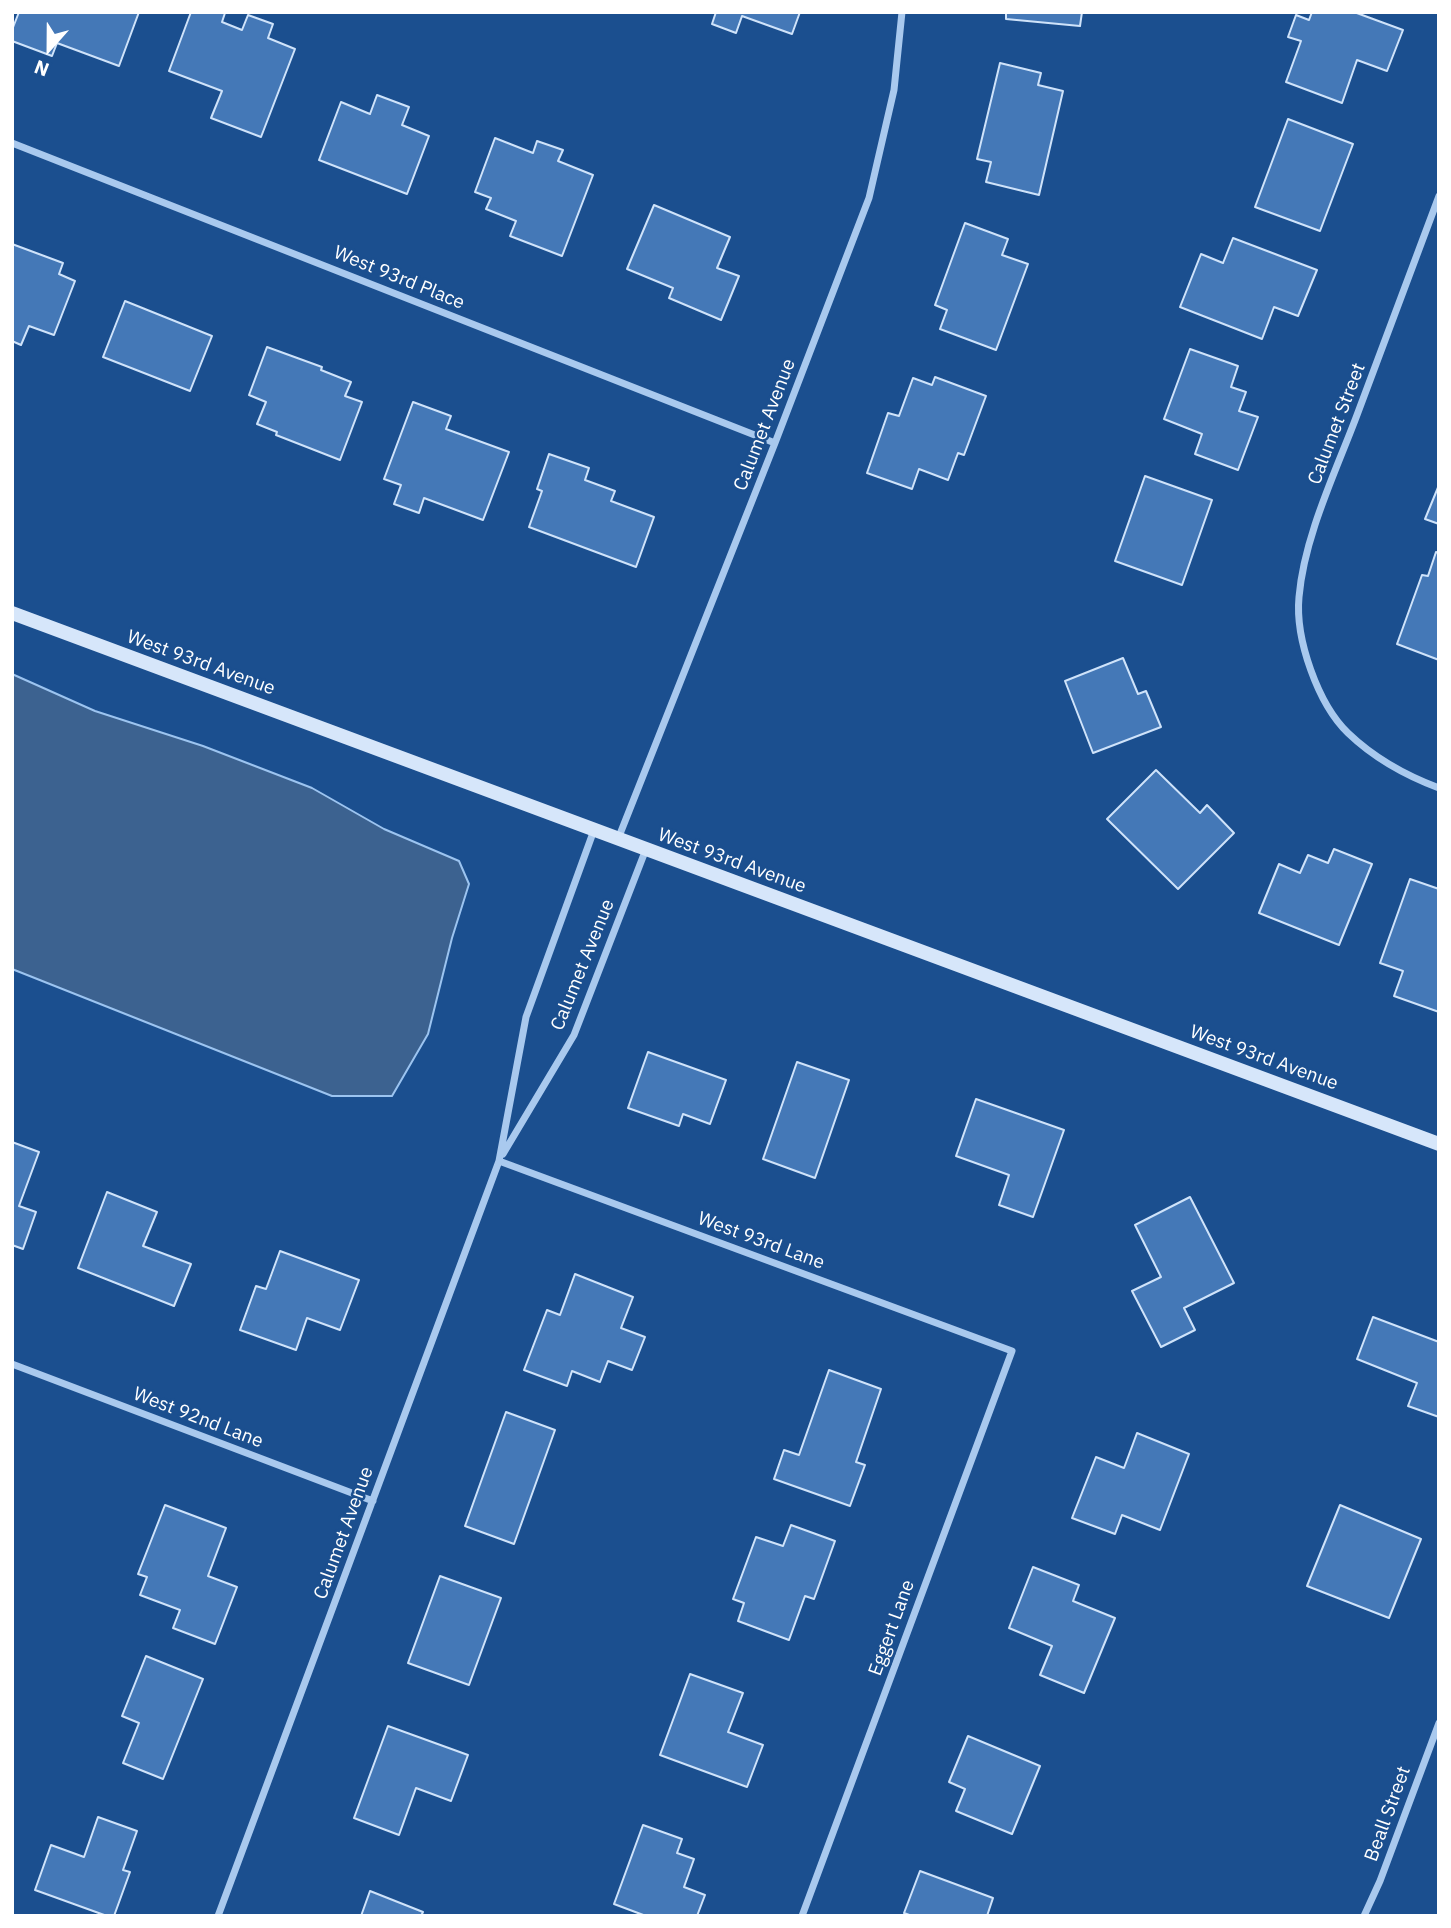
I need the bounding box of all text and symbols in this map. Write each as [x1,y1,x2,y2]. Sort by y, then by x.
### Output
north arrow [14,14,84,84]
text: N [31,55,52,82]
street label: West 93rd Place [330,241,468,315]
street label: Calumet Avenue [729,356,801,494]
street label: Calumet Street [1303,360,1371,488]
street label: West 93rd Avenue [124,626,278,700]
street label: West 93rd Avenue [655,824,809,898]
street label: Calumet Avenue [546,896,620,1034]
street label: West 93rd Avenue [1187,1021,1341,1095]
street label: West 93rd Lane [694,1207,828,1275]
street label: West 92nd Lane [130,1383,266,1453]
street label: Calumet Avenue [309,1464,379,1602]
street label: Eggert Lane [864,1577,920,1679]
street label: Beall Street [1360,1763,1416,1865]

